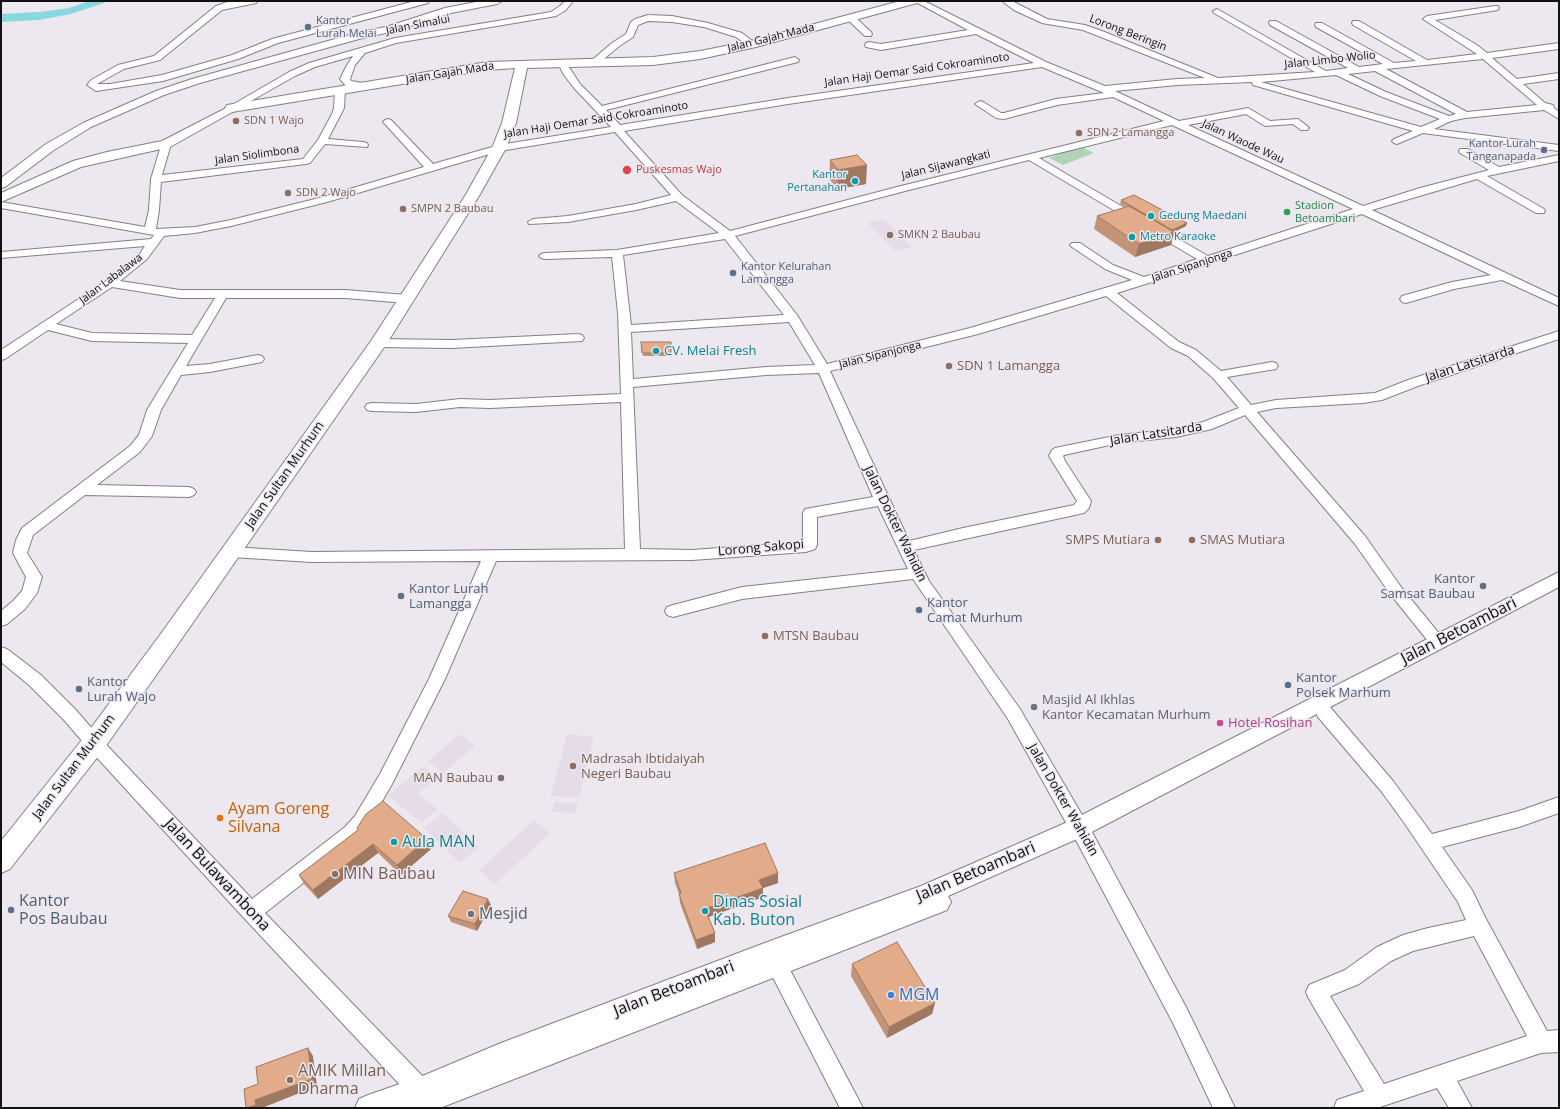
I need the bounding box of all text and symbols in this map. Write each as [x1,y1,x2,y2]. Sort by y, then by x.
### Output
street label: Jalan Simalui [385,12,451,38]
street label: Lorong Beringin [1087,12,1169,54]
place label: Kantor Lurah Melai [316,14,376,40]
street label: Jalan Gajah Mada [726,21,816,55]
marker: Kantor Lurah Melai [303,22,313,32]
street label: Jalan Limbo Wolio [1284,49,1376,71]
street label: Jalan Haji Oemar Said Cokroaminoto [824,50,1010,90]
street label: Jalan Gajah Mada [405,60,495,86]
street label: Jalan Haji Oemar Said Cokroaminoto [503,99,689,141]
place label: SDN 1 Wajo [244,114,304,128]
marker: SDN 1 Wajo [231,116,241,126]
street label: Jalan Waode Wau [1200,117,1286,167]
place label: SDN 2 Lamangga [1087,126,1174,140]
marker: SDN 2 Lamangga [1074,128,1084,138]
place label: Kantor Lurah Tanganapada [1466,137,1536,163]
street label: Jalan Siolimbona [214,143,300,167]
marker: Kantor Lurah Tanganapada [1539,145,1549,155]
street label: Jalan Sijawangkati [900,148,992,182]
place label: Puskesmas Wajo [636,163,722,177]
marker: Puskesmas Wajo [621,164,633,176]
place label: Kantor Pertanahan [787,168,847,194]
marker: Kantor Pertanahan [850,176,860,186]
place label: SDN 2 Wajo [296,186,356,200]
marker: SDN 2 Wajo [283,188,293,198]
place label: Stadion Betoambari [1295,199,1355,225]
place label: SMPN 2 Baubau [411,202,493,216]
marker: SMPN 2 Baubau [398,204,408,214]
marker: Stadion Betoambari [1282,207,1292,217]
place label: Gedung Maedani [1159,209,1247,223]
marker: Gedung Maedani [1146,211,1156,221]
place label: SMKN 2 Baubau [898,228,980,242]
marker: SMKN 2 Baubau [885,230,895,240]
place label: Metro Karaoke [1140,230,1216,244]
marker: Metro Karaoke [1127,232,1137,242]
street label: Jalan Sipanjonga [1150,247,1234,285]
street label: Jalan Labalawa [77,251,145,307]
place label: Kantor Kelurahan Lamangga [741,260,831,286]
marker: Kantor Kelurahan Lamangga [728,268,738,278]
street label: Jalan Sipanjonga [838,338,922,372]
street label: Jalan Latsitarda [1423,342,1517,386]
place label: CV. Melai Fresh [664,343,756,359]
marker: CV. Melai Fresh [651,346,661,356]
place label: SDN 1 Lamangga [957,358,1060,374]
marker: SDN 1 Lamangga [944,361,954,371]
street label: Jalan Sultan Murhum [242,418,328,532]
street label: Jalan Latsitarda [1109,419,1203,449]
street label: Jalan Dokter Wahidin [860,464,930,584]
place label: SMPS Mutiara [1066,532,1150,548]
place label: SMAS Mutiara [1200,532,1285,548]
marker: SMPS Mutiara [1153,535,1163,545]
marker: SMAS Mutiara [1187,535,1197,545]
street label: Lorong Sakopi [717,536,805,560]
place label: Kantor Samsat Baubau [1380,571,1475,602]
place label: Kantor Lurah Lamangga [409,581,489,612]
marker: Kantor Samsat Baubau [1478,581,1488,591]
marker: Kantor Lurah Lamangga [396,591,406,601]
street label: Jalan Betoambari [1398,593,1520,669]
place label: Kantor Camat Murhum [927,595,1023,626]
marker: Kantor Camat Murhum [914,605,924,615]
place label: MTSN Baubau [773,628,859,644]
marker: MTSN Baubau [760,631,770,641]
place label: Kantor Polsek Marhum [1296,670,1391,701]
place label: Kantor Lurah Wajo [87,674,156,705]
marker: Kantor Polsek Marhum [1283,680,1293,690]
marker: Kantor Lurah Wajo [74,684,84,694]
place label: Masjid Al Ikhlas Kantor Kecamatan Murhum [1042,692,1210,723]
marker: Masjid Al Ikhlas Kantor Kecamatan Murhum [1029,702,1039,712]
street label: Jalan Sultan Murhum [30,712,118,822]
place label: Hotel Rosihan [1228,715,1312,731]
marker: Hotel Rosihan [1215,718,1225,728]
street label: Jalan Dokter Wahidin [1025,741,1101,859]
place label: Madrasah Ibtidaiyah Negeri Baubau [581,751,705,782]
marker: Madrasah Ibtidaiyah Negeri Baubau [568,761,578,771]
place label: MAN Baubau [413,770,493,786]
marker: MAN Baubau [496,773,506,783]
place label: Ayam Goreng Silvana [228,799,329,837]
marker: Ayam Goreng Silvana [215,813,225,823]
street label: Jalan Bulawambona [160,815,274,935]
place label: Aula MAN [402,832,476,852]
marker: Aula MAN [389,837,399,847]
street label: Jalan Betoambari [913,838,1039,906]
place label: MIN Baubau [343,864,436,884]
marker: MIN Baubau [330,869,340,879]
place label: Kantor Pos Baubau [19,891,108,929]
place label: Dinas Sosial Kab. Buton [713,892,802,930]
place label: Mesjid [479,904,528,924]
marker: Kantor Pos Baubau [6,905,16,915]
marker: Dinas Sosial Kab. Buton [700,906,710,916]
marker: Mesjid [466,909,476,919]
street label: Jalan Betoambari [611,957,737,1021]
place label: MGM [899,985,939,1005]
marker: MGM [886,990,896,1000]
place label: AMIK Millan Dharma [298,1061,386,1099]
marker: AMIK Millan Dharma [285,1075,295,1085]

